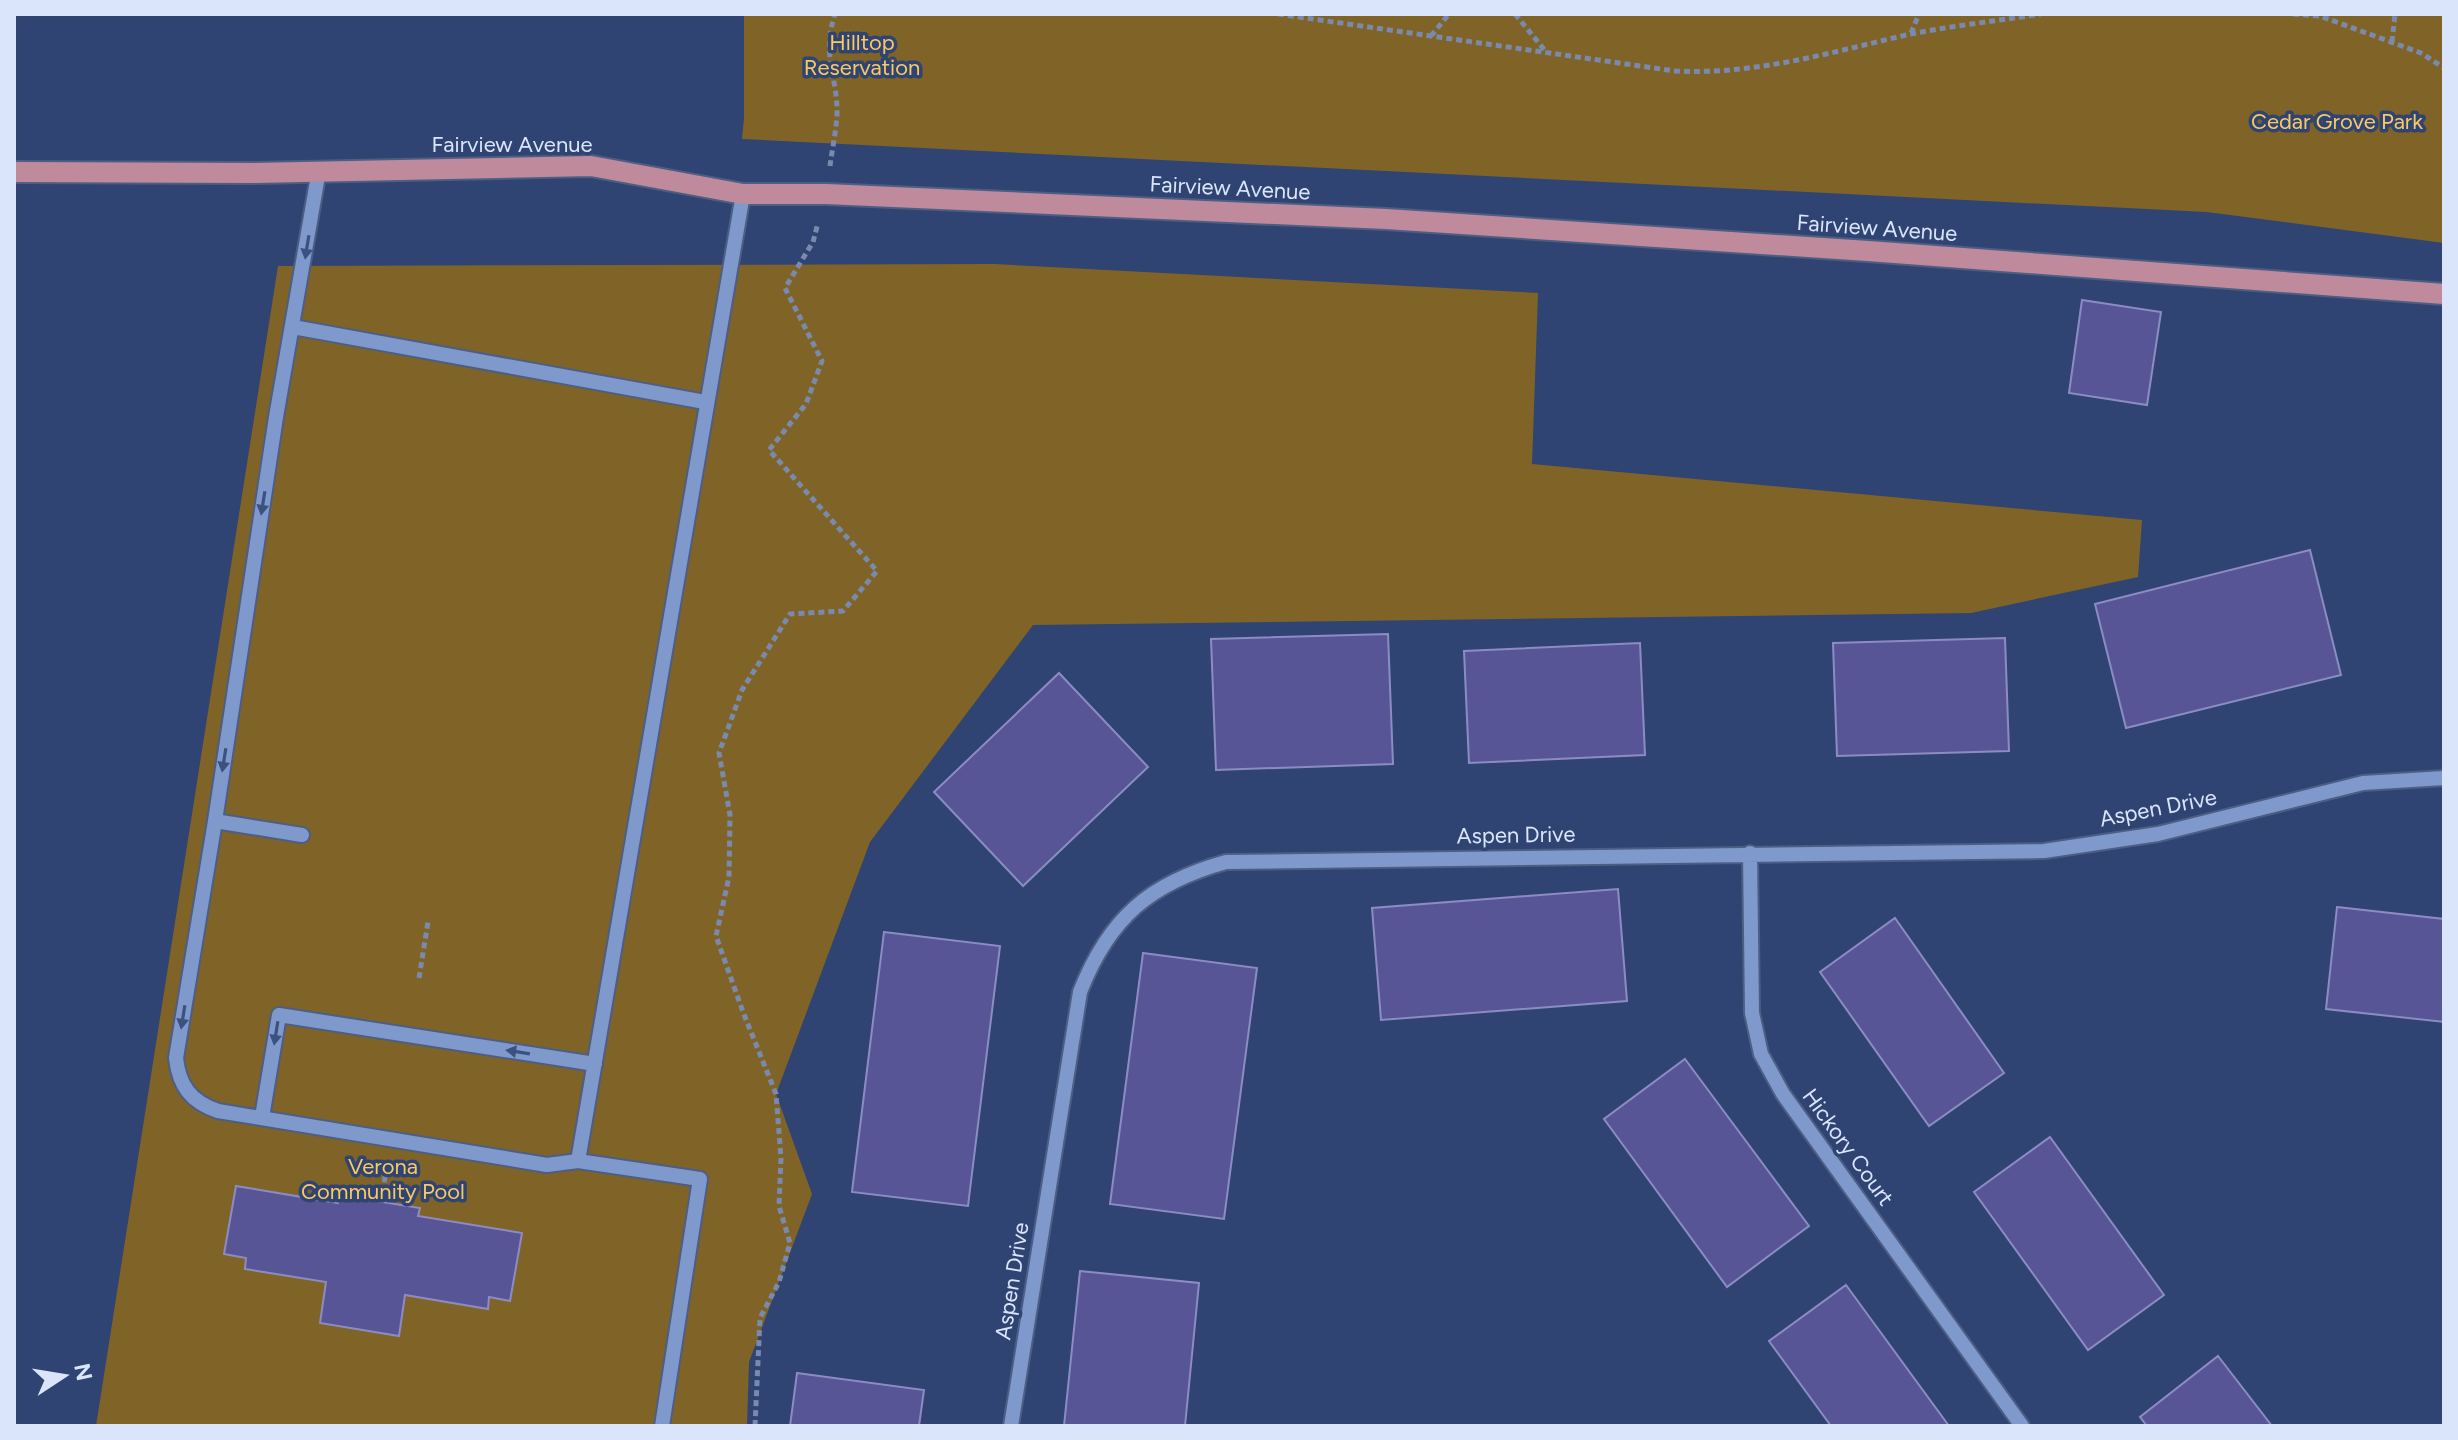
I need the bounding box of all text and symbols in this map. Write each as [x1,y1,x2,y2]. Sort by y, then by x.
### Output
park label: Hilltop Reservation [804,29,920,81]
park label: Cedar Grove Park [2251,108,2423,135]
street label: Fairview Avenue [432,131,592,158]
street label: Fairview Avenue [1149,170,1311,206]
street label: Fairview Avenue [1796,209,1958,247]
one-way arrow [300,235,312,260]
one-way arrow [256,491,269,516]
one-way arrow [217,748,230,773]
street label: Aspen Drive [2097,783,2219,833]
street label: Aspen Drive [1456,820,1576,850]
one-way arrow [176,1005,188,1030]
one-way arrow [269,1021,281,1046]
one-way arrow [505,1045,530,1058]
street label: Hickory Court [1797,1083,1899,1211]
park label: Verona Community Pool [301,1153,465,1205]
street label: Aspen Drive [989,1220,1035,1342]
north arrow [24,1336,104,1416]
text: N [68,1361,98,1383]

